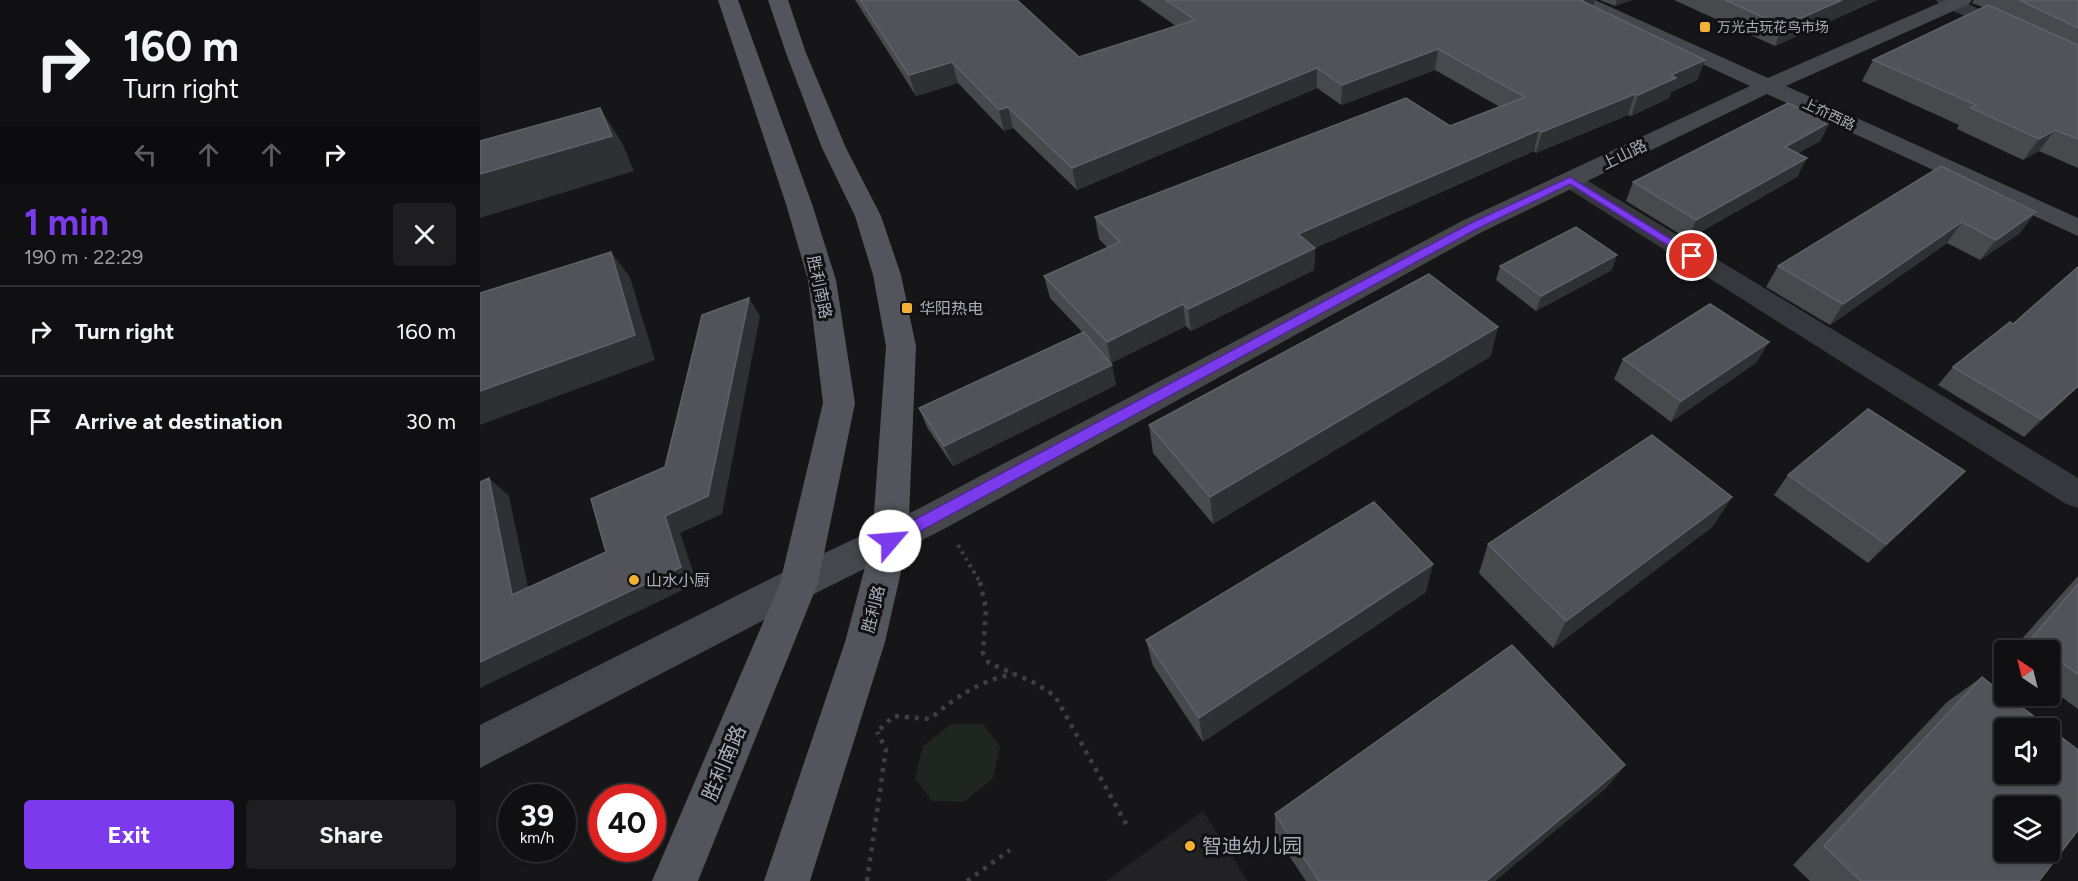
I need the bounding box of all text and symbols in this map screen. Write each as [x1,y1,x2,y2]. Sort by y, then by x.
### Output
place label: 万光古玩花鸟市场 [1717,19,1829,36]
marker: 万光古玩花鸟市场 [1698,20,1712,34]
text: 160 m [123,21,239,72]
icon: right [24,24,102,102]
text: Turn right [123,72,239,105]
street label: 上夼西路 [1800,95,1858,134]
street label: 上山路 [1598,135,1650,174]
icon: left [129,138,162,171]
icon: ahead [192,138,225,171]
icon: ahead [255,138,288,171]
icon: right [318,138,351,171]
text: 1 min [24,201,109,244]
button: close [393,203,456,266]
pin [1666,230,1717,281]
icon: arrive [1675,239,1708,272]
text: 190 m · 22:29 [24,245,143,269]
street label: 胜利南路 [804,254,835,320]
place label: 华阳热电 [919,299,983,318]
marker: 华阳热电 [900,301,914,315]
icon: right [24,315,57,348]
text: Turn right [75,318,174,345]
text: 160 m [396,318,456,345]
icon: arrive [24,405,57,438]
text: Arrive at destination [75,408,283,435]
text: 30 m [406,408,456,435]
position arrow [858,509,922,573]
place label: 山水小厨 [646,571,710,590]
marker: 山水小厨 [627,573,641,587]
street label: 胜利路 [858,584,889,635]
north arrow [1994,640,2060,706]
map controls [1994,640,2060,862]
button: sound [1994,718,2060,784]
street label: 胜利南路 [697,721,751,805]
speed limit sign: 40 [588,784,666,862]
button: layers [1994,796,2060,862]
text: 39 [520,797,554,834]
button: Exit [24,800,234,869]
button: Share [246,800,456,869]
text: km/h [520,829,554,847]
place label: 智迪幼儿园 [1202,834,1302,858]
marker: 智迪幼儿园 [1183,839,1197,853]

